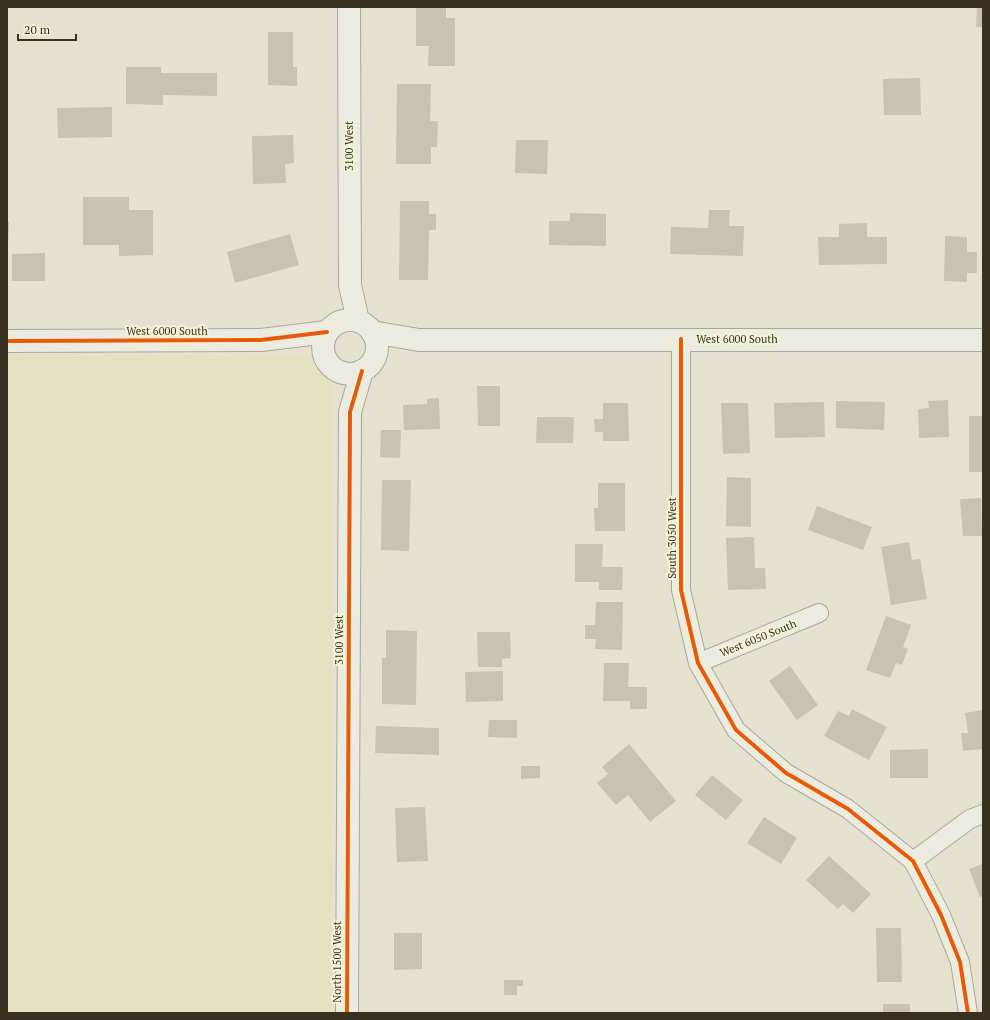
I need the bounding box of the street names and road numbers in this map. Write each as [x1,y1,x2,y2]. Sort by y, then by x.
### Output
street label: 3100 West [342,121,356,171]
street label: West 6000 South [126,324,208,338]
street label: West 6000 South [696,332,778,346]
street label: South 3050 West [665,497,679,579]
street label: 3100 West [332,615,346,665]
street label: West 6050 South [718,616,799,660]
street label: North 1500 West [330,921,344,1003]

